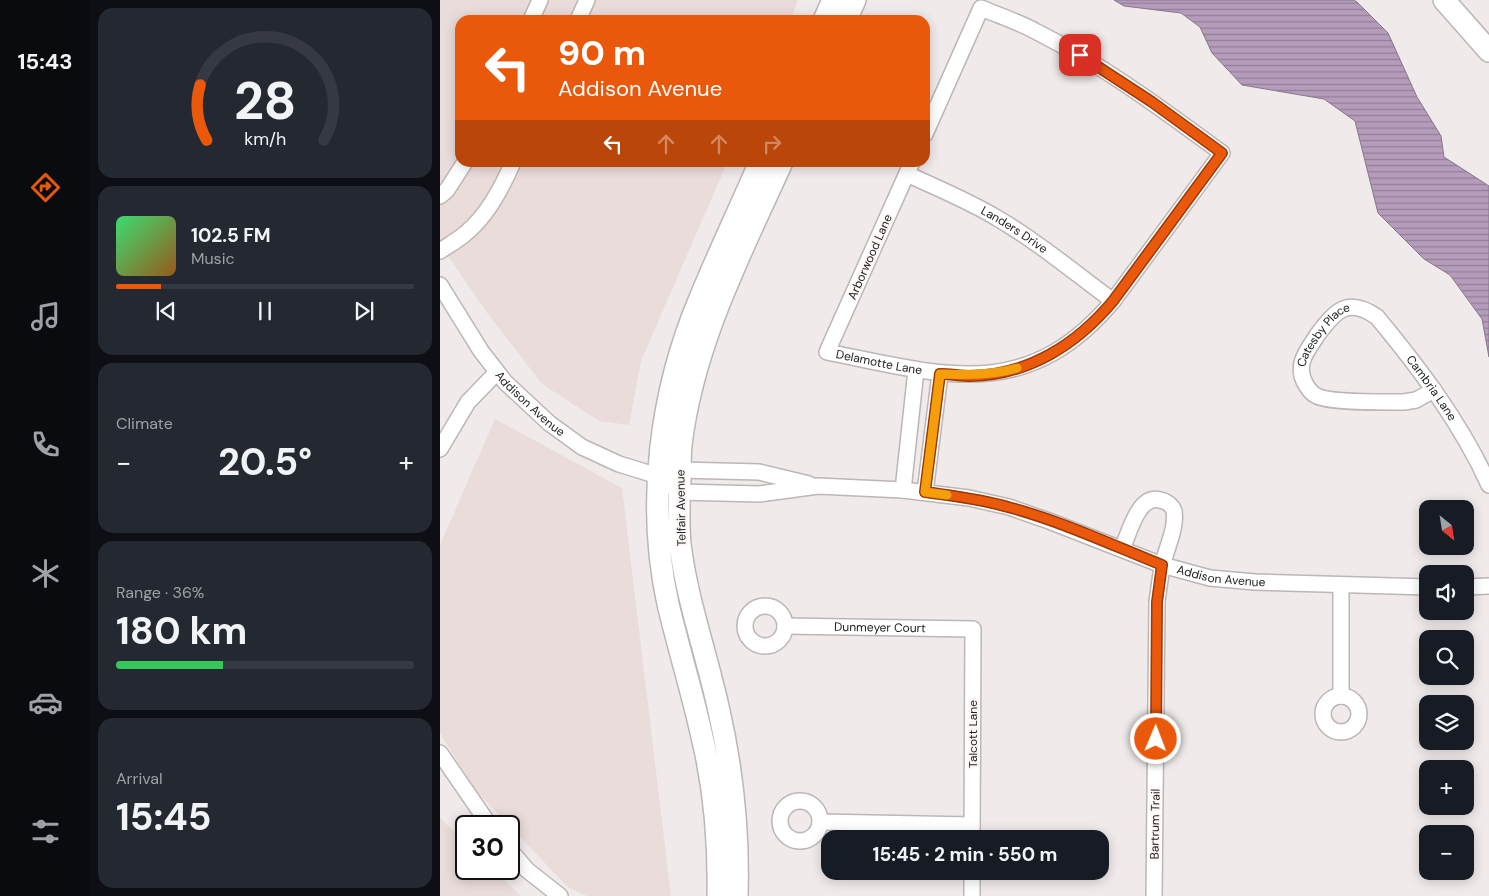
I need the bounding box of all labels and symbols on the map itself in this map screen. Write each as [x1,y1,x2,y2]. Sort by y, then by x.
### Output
pin [1059,34,1101,76]
street label: Landers Drive [978,202,1051,257]
street label: Arborwood Lane [844,212,896,302]
street label: Catesby Place [1293,299,1352,369]
street label: Delamotte Lane [834,346,923,378]
street label: Cambria Lane [1403,352,1460,424]
street label: Addison Avenue [491,368,568,440]
street label: Telfair Avenue [672,469,690,547]
north arrow [1419,500,1474,555]
street label: Addison Avenue [1175,561,1266,590]
street label: Dunmeyer Court [834,619,926,636]
street label: Talcott Lane [965,700,981,768]
position arrow [1129,712,1181,764]
street label: Bartrum Trail [1146,789,1164,859]
speed limit sign: 30 [455,815,520,880]

